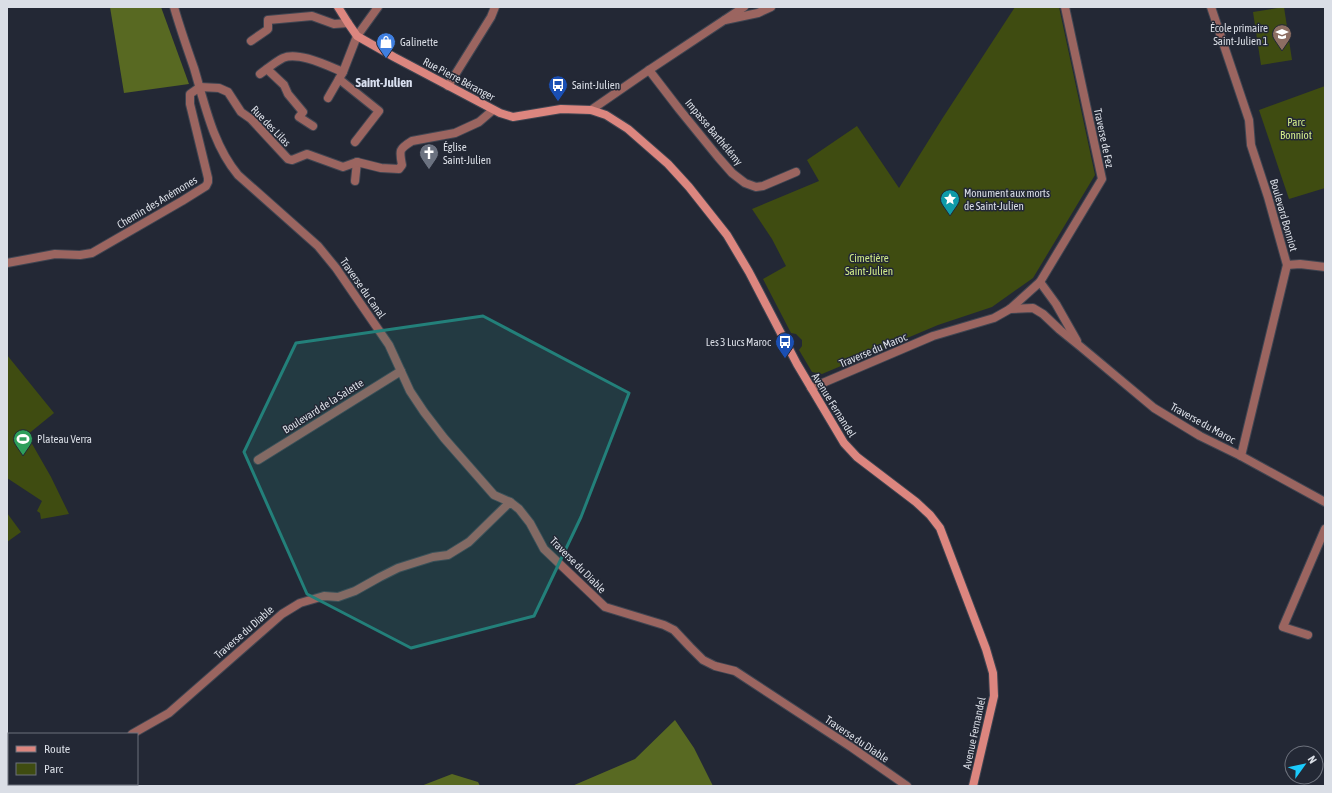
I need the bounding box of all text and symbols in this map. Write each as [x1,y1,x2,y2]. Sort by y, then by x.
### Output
place label: École primaire Saint-Julien 1 [1210,22,1268,47]
school or university icon: École primaire Saint-Julien 1 [1271,23,1293,51]
shop icon: Galinette [375,31,397,59]
place label: Galinette [400,36,438,48]
street label: Rue Pierre Béranger [421,55,498,103]
bus stop icon: Saint-Julien [547,74,569,102]
district label: Saint-Julien [356,75,412,90]
place label: Saint-Julien [572,79,620,91]
street label: Impasse Barthélémy [683,97,745,168]
street label: Rue des Lilas [249,103,293,149]
street label: Traverse de Fez [1092,107,1116,169]
park label: Parc Bonniot [1280,116,1312,141]
place label: Église Saint-Julien [443,141,491,166]
church icon: Église Saint-Julien [418,142,440,170]
street label: Chemin des Anémones [115,173,199,231]
street label: Boulevard Bonniot [1268,177,1300,253]
place label: Monument aux morts de Saint-Julien [964,187,1050,212]
place icon: Monument aux morts de Saint-Julien [939,188,961,216]
park label: Cimetière Saint-Julien [845,252,893,277]
street label: Traverse du Canal [338,256,388,321]
street label: Traverse du Maroc [837,330,910,370]
bus stop icon: Les 3 Lucs Maroc [774,331,796,359]
place label: Les 3 Lucs Maroc [706,336,772,348]
street label: Avenue Fernandel [809,371,859,439]
street label: Boulevard de la Salette [280,376,366,436]
street label: Traverse du Maroc [1168,400,1238,446]
sports icon: Plateau Verra [12,428,34,456]
place label: Plateau Verra [37,433,92,445]
street label: Traverse du Diable [548,535,608,595]
street label: Traverse du Diable [212,603,276,661]
street label: Avenue Fernandel [961,696,988,770]
street label: Traverse du Diable [823,713,891,765]
legend [8,733,138,785]
text: Route [44,742,70,756]
north arrow [1284,745,1324,785]
text: N [1306,754,1319,766]
text: Parc [44,762,64,776]

